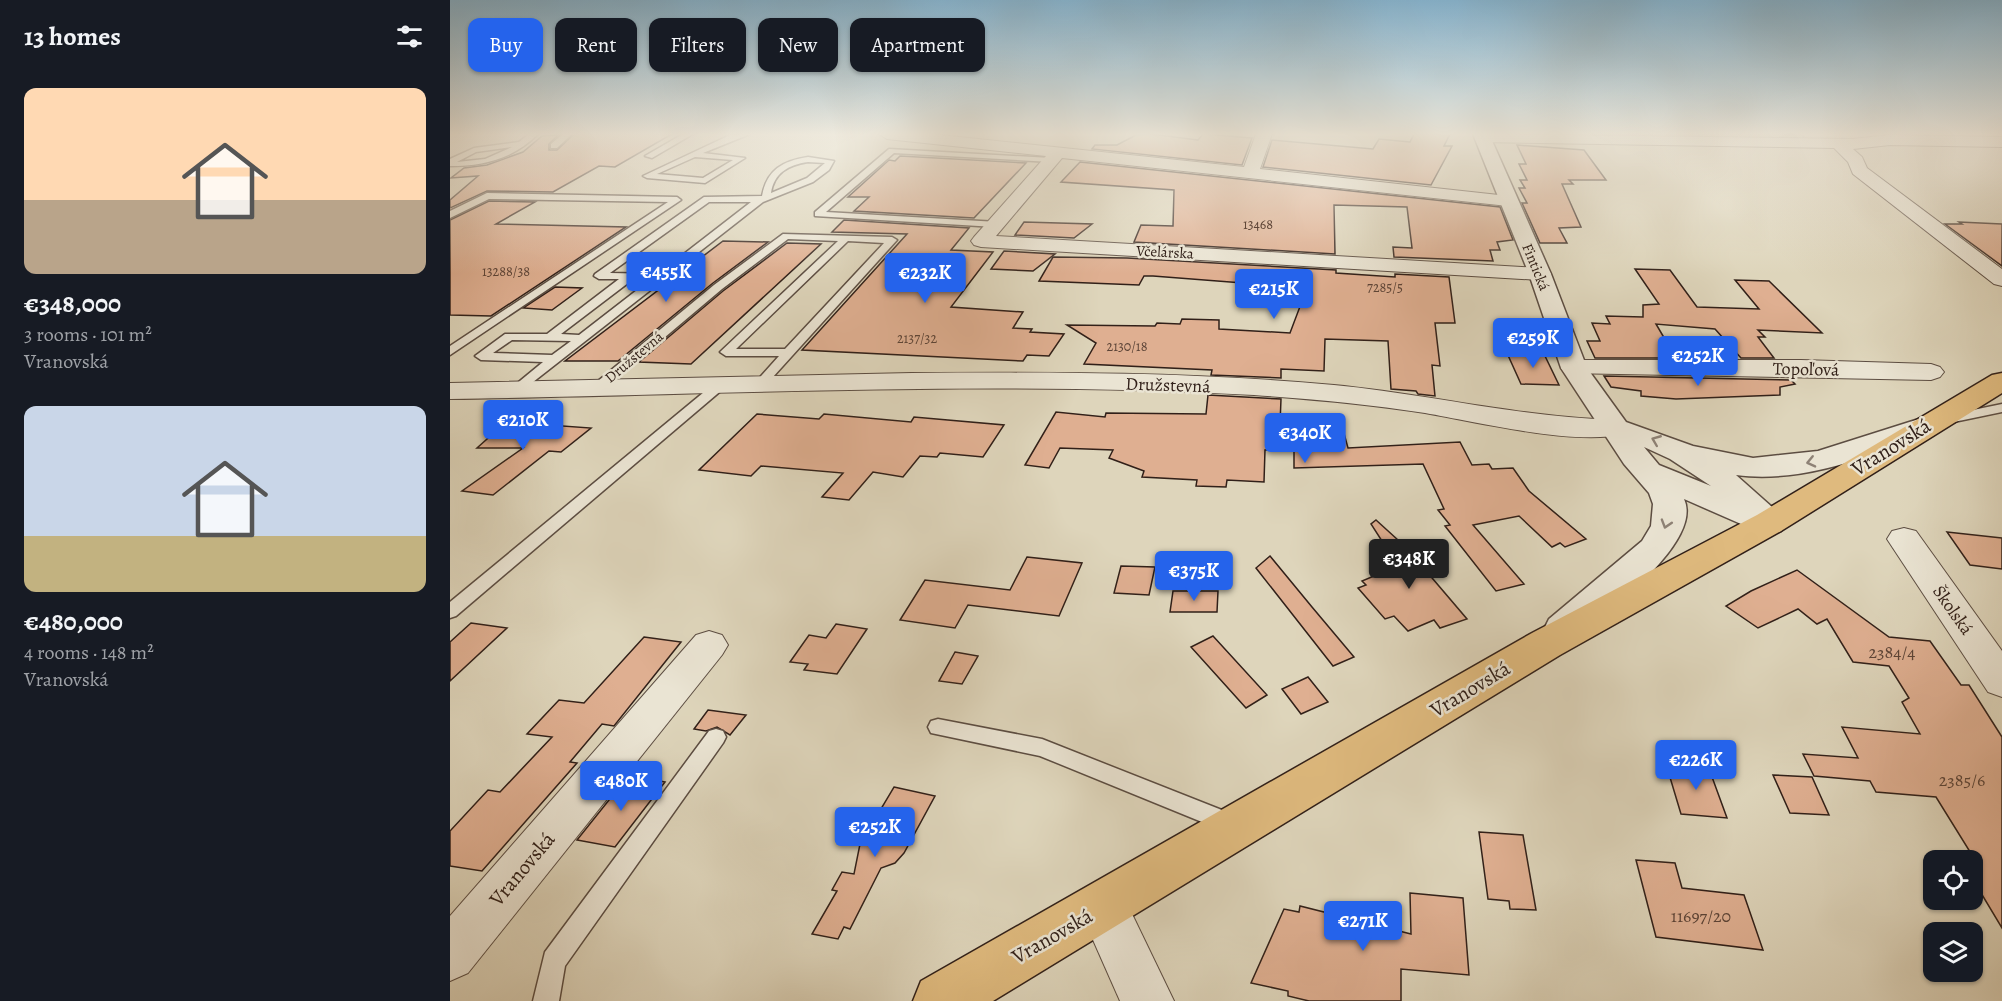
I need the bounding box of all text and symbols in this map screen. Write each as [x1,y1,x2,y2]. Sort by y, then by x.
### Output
chip: Buy [468,18,543,72]
chip: Rent [555,18,637,72]
chip: Filters [649,18,746,72]
chip: New [758,18,838,72]
chip: Apartment [850,18,985,72]
text: 13 homes [24,19,121,54]
icon: filters [393,20,426,53]
icon: home [171,127,279,235]
house number: 13468 [1243,215,1273,234]
street label: Včelárska [1135,240,1194,263]
street label: Fintická [1517,240,1555,294]
pin: €455K [624,252,708,303]
pin: €232K [883,253,967,304]
text: €455K [640,258,692,285]
text: €232K [899,259,951,286]
house number: 13288/38 [482,262,530,281]
pin: €215K [1232,269,1316,320]
text: €215K [1249,275,1299,302]
house number: 7285/5 [1367,278,1403,297]
text: €348,000 [24,286,121,321]
pin: €259K [1491,318,1575,369]
text: 3 rooms · 101 m² [24,321,152,348]
text: €259K [1507,324,1559,351]
street label: Družstevná [600,327,668,387]
house number: 2137/32 [897,329,937,348]
pin: €252K [1656,336,1740,387]
house number: 2130/18 [1107,337,1148,356]
text: €252K [1672,342,1724,369]
text: Vranovská [24,348,109,375]
street label: Topoľová [1773,356,1840,382]
street label: Družstevná [1125,372,1212,398]
pin: €210K [481,400,565,451]
text: €210K [497,406,549,433]
street label: Vranovská [1845,411,1936,483]
pin: €340K [1263,413,1347,464]
text: €340K [1279,419,1331,446]
one-way arrow [1651,435,1662,447]
icon: home [171,445,279,553]
one-way arrow [1806,455,1816,468]
one-way arrow [1661,518,1673,529]
pin: €348K [1367,539,1451,590]
text: €348K [1383,545,1435,572]
pin: €375K [1152,551,1236,602]
text: €375K [1169,557,1219,584]
street label: Školská [1927,580,1979,640]
text: €480,000 [24,604,123,639]
text: 4 rooms · 148 m² [24,639,154,666]
house number: 2384/4 [1869,640,1916,664]
street label: Vranovská [1424,654,1515,724]
text: Vranovská [24,666,109,693]
pin: €226K [1654,740,1738,791]
text: €226K [1669,746,1723,773]
pin: €480K [579,761,663,812]
text: €480K [594,767,648,794]
house number: 2385/6 [1939,768,1985,792]
pin: €252K [833,807,917,858]
text: €252K [849,813,901,840]
street label: Vranovská [482,826,561,913]
map controls [1923,850,1983,982]
button: locate [1923,850,1983,910]
pin: €271K [1321,901,1405,952]
street label: Vranovská [1006,902,1098,971]
house number: 11697/20 [1671,904,1731,928]
text: €271K [1338,907,1388,934]
button: layers [1923,922,1983,982]

